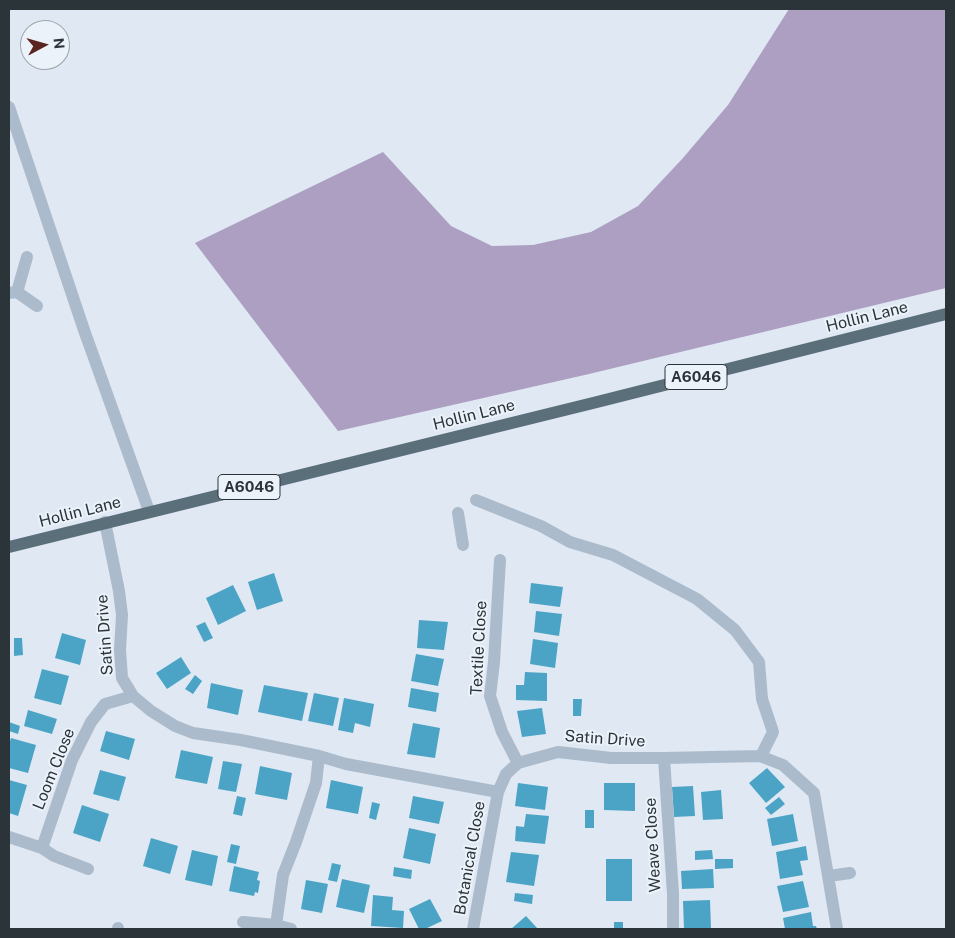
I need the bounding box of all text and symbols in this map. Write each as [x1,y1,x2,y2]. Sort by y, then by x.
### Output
north arrow [20,20,70,70]
text: N [50,37,67,50]
street label: Hollin Lane [824,298,910,336]
road number: A6046 [665,364,727,390]
street label: Hollin Lane [431,396,517,434]
road number: A6046 [218,474,280,500]
street label: Hollin Lane [37,493,123,531]
street label: Satin Drive [93,594,117,676]
street label: Textile Close [467,600,491,696]
street label: Loom Close [29,725,79,813]
street label: Satin Drive [564,727,646,751]
street label: Weave Close [641,797,665,893]
street label: Botanical Close [451,799,489,917]

